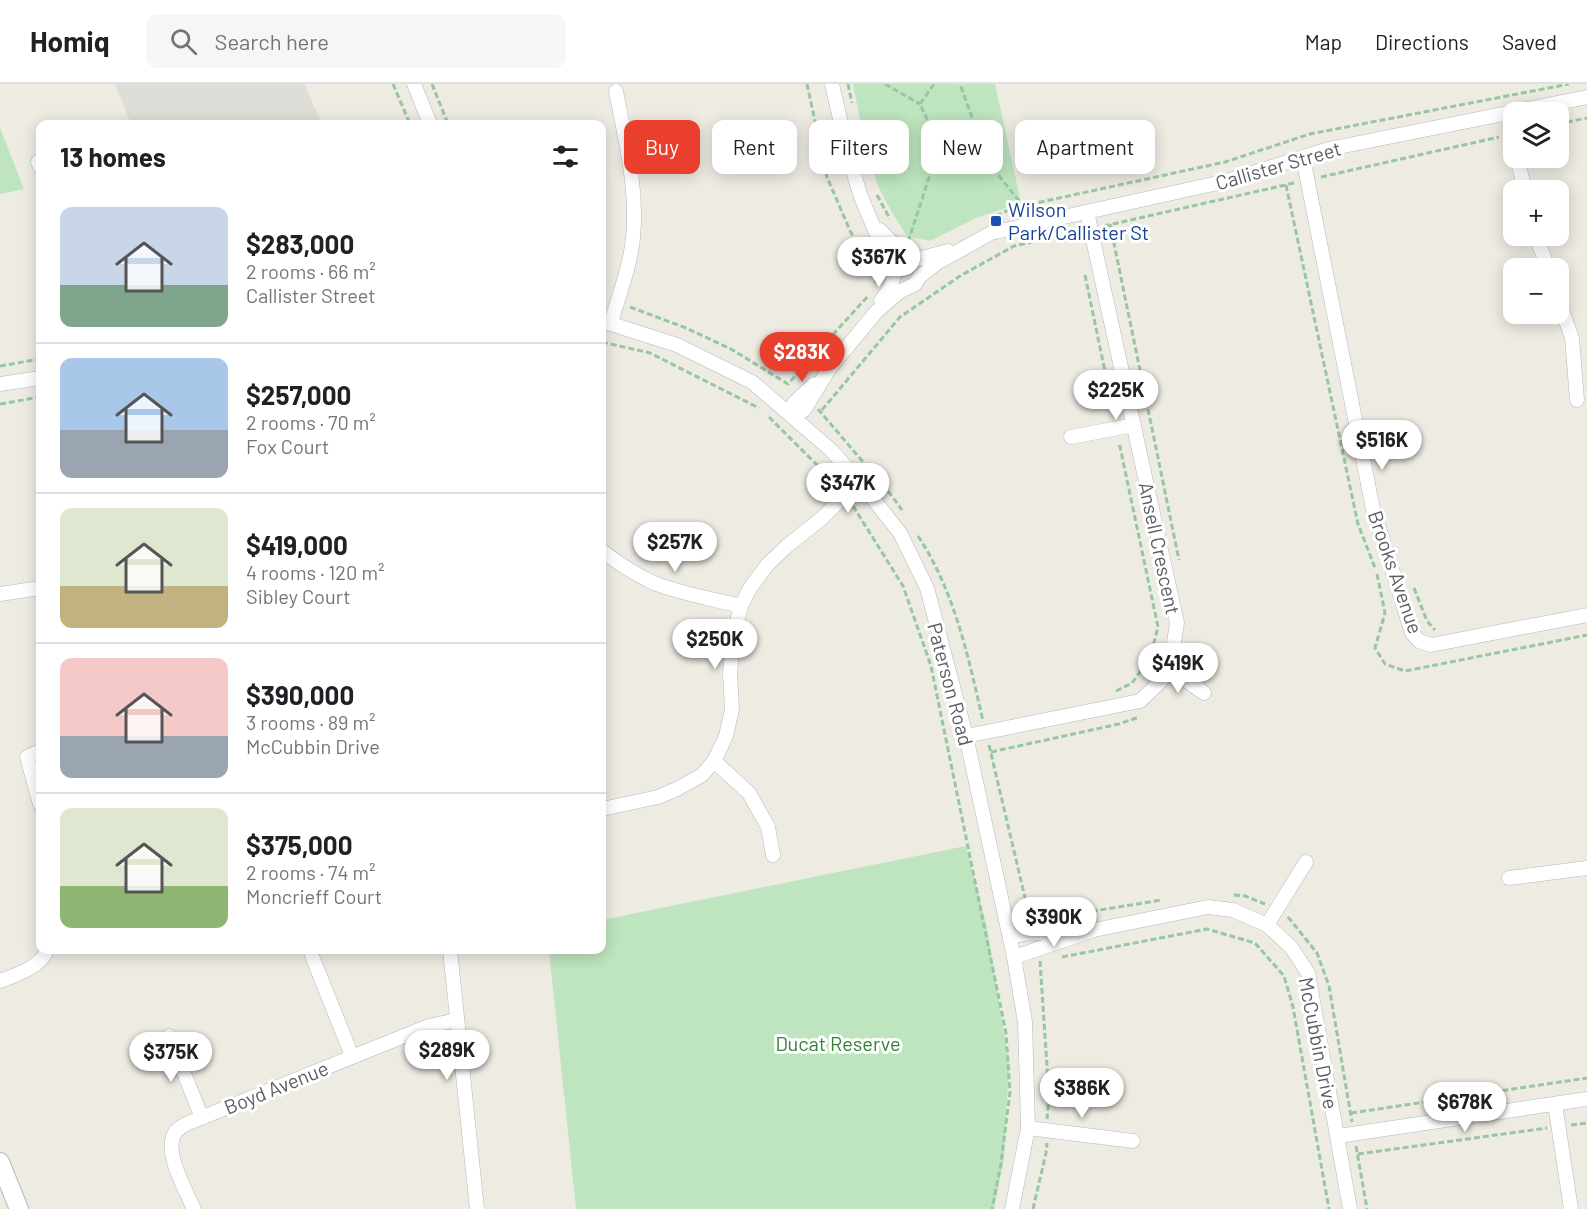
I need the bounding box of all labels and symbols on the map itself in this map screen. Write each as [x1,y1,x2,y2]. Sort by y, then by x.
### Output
street label: Callister Street [1212,136,1344,194]
place label: Wilson Park/Callister St [1008,197,1149,244]
marker: Wilson Park/Callister St [989,214,1003,228]
pin: $367K [837,237,921,288]
pin: $283K [760,332,844,383]
pin: $225K [1074,370,1158,421]
pin: $516K [1340,420,1424,471]
pin: $347K [806,463,890,514]
street label: Ansell Crescent [1134,480,1186,616]
street label: Brooks Avenue [1364,507,1428,637]
pin: $257K [633,522,717,573]
pin: $250K [673,619,757,670]
street label: Paterson Road [923,620,979,748]
pin: $419K [1136,643,1220,694]
pin: $390K [1012,897,1096,948]
street label: McCubbin Drive [1294,975,1344,1111]
pin: $289K [405,1030,489,1081]
park label: Ducat Reserve [775,1031,901,1055]
pin: $375K [129,1032,213,1083]
street label: Boyd Avenue [220,1055,332,1119]
pin: $386K [1040,1068,1124,1119]
pin: $678K [1423,1082,1507,1133]

